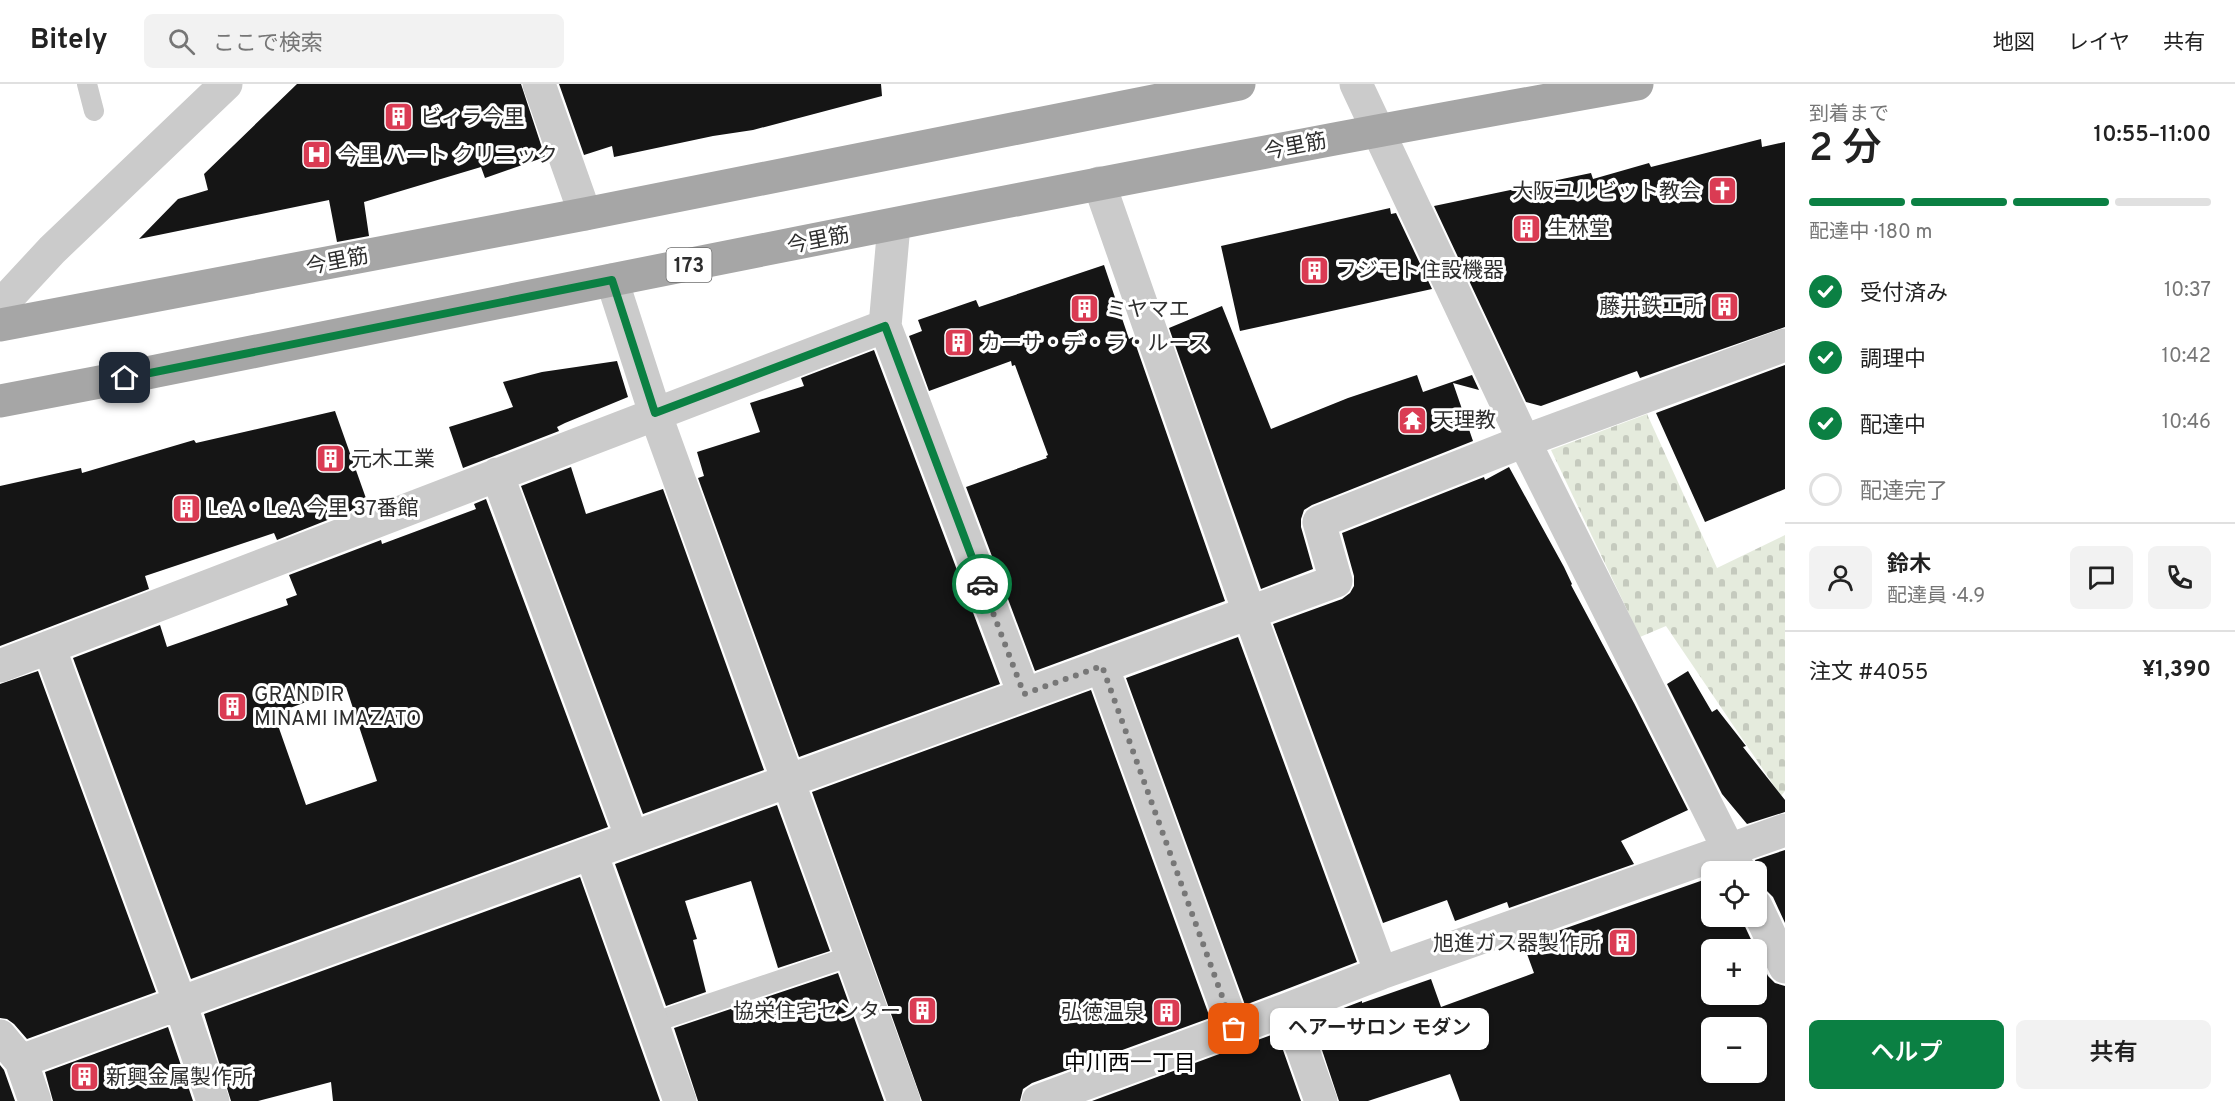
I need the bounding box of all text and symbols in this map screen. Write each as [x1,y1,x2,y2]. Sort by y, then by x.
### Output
search box [144,14,564,68]
text: Bitely [30,23,108,59]
icon: search [165,25,198,58]
text: 地図 [1993,30,2035,57]
text: レイヤ [2068,30,2130,57]
text: 共有 [2163,30,2205,57]
text: ここで検索 [213,31,323,58]
building icon: ビィラ今里 [383,101,415,133]
text: 到着まで [1809,102,1889,128]
place label: ビィラ今里 [420,105,525,132]
text: 10:55–11:00 [2094,122,2211,149]
text: 2 分 [1809,126,1881,175]
street label: 今里筋 [1262,128,1329,167]
hospital icon: 今里 ハート クリニック [301,139,333,171]
place label: 今里 ハート クリニック [338,143,558,170]
church icon: 大阪ユルビット教会 [1706,175,1738,207]
place label: 大阪ユルビット教会 [1512,179,1701,206]
building icon: 生林堂 [1510,212,1542,244]
place label: 生林堂 [1547,216,1610,243]
text: 配達中 · 180 m [1809,220,1932,246]
street label: 今里筋 [785,222,852,261]
street label: 今里筋 [304,243,371,282]
road number: 173 [666,248,712,282]
building icon: フジモト住設機器 [1299,254,1331,286]
place label: フジモト住設機器 [1336,258,1504,285]
icon: check [1809,275,1842,308]
text: 10:37 [2164,278,2211,304]
text: 受付済み [1860,281,1948,308]
building icon: 藤井鉄工所 [1709,290,1741,322]
building icon: ミヤマエ [1069,293,1101,325]
place label: 藤井鉄工所 [1599,294,1704,321]
place label: ミヤマエ [1106,297,1190,324]
building icon: カーサ・デ・ラ・ルース [943,327,975,359]
place label: カーサ・デ・ラ・ルース [980,331,1210,358]
icon: check [1809,341,1842,374]
text: 10:42 [2162,344,2211,370]
text: 調理中 [1860,347,1926,374]
pin [99,352,150,403]
icon: home [108,361,141,394]
temple icon: 天理教 [1396,404,1428,436]
icon: check [1809,407,1842,440]
place label: 天理教 [1433,408,1496,435]
text: 10:46 [2162,410,2211,436]
text: 配達中 [1860,413,1926,440]
building icon: 元木工業 [314,443,346,475]
place label: 元木工業 [351,447,435,474]
text: 配達完了 [1860,479,1948,506]
building icon: LeA・LeA 今里 37番館 [170,492,202,524]
place label: LeA・LeA 今里 37番館 [207,496,419,523]
button: person [1809,546,1872,609]
button: chat [2070,546,2133,609]
button: phone [2148,546,2211,609]
text: 鈴木 [1887,552,1931,579]
courier [952,554,1012,614]
icon: car [966,568,999,601]
text: 配達員 · 4.9 [1887,584,1985,610]
text: ¥1,390 [2142,657,2211,684]
text: 注文 #4055 [1809,660,1928,687]
place label: GRANDIR MINAMI IMAZATO [254,682,421,733]
building icon: GRANDIR MINAMI IMAZATO [217,690,249,722]
map controls [1701,861,1767,1083]
button: locate [1701,861,1767,927]
building icon: 旭進ガス器製作所 [1606,927,1638,959]
place label: 旭進ガス器製作所 [1433,931,1601,958]
button: + [1701,939,1767,1005]
building icon: 協栄住宅センター [906,995,938,1027]
building icon: 弘徳温泉 [1150,996,1182,1028]
place label: 協栄住宅センター [733,999,901,1026]
place label: 弘徳温泉 [1061,1000,1145,1027]
pin [1208,1003,1259,1054]
callout: ヘアーサロン モダン [1270,1008,1489,1050]
icon: bag [1217,1012,1250,1045]
text: ヘアーサロン モダン [1288,1016,1471,1042]
button: − [1701,1017,1767,1083]
button: ヘルプ [1809,1020,2004,1089]
button: 共有 [2016,1020,2211,1089]
district label: 中川西一丁目 [1064,1051,1196,1078]
building icon: 新興金属製作所 [69,1061,101,1093]
place label: 新興金属製作所 [106,1065,253,1092]

